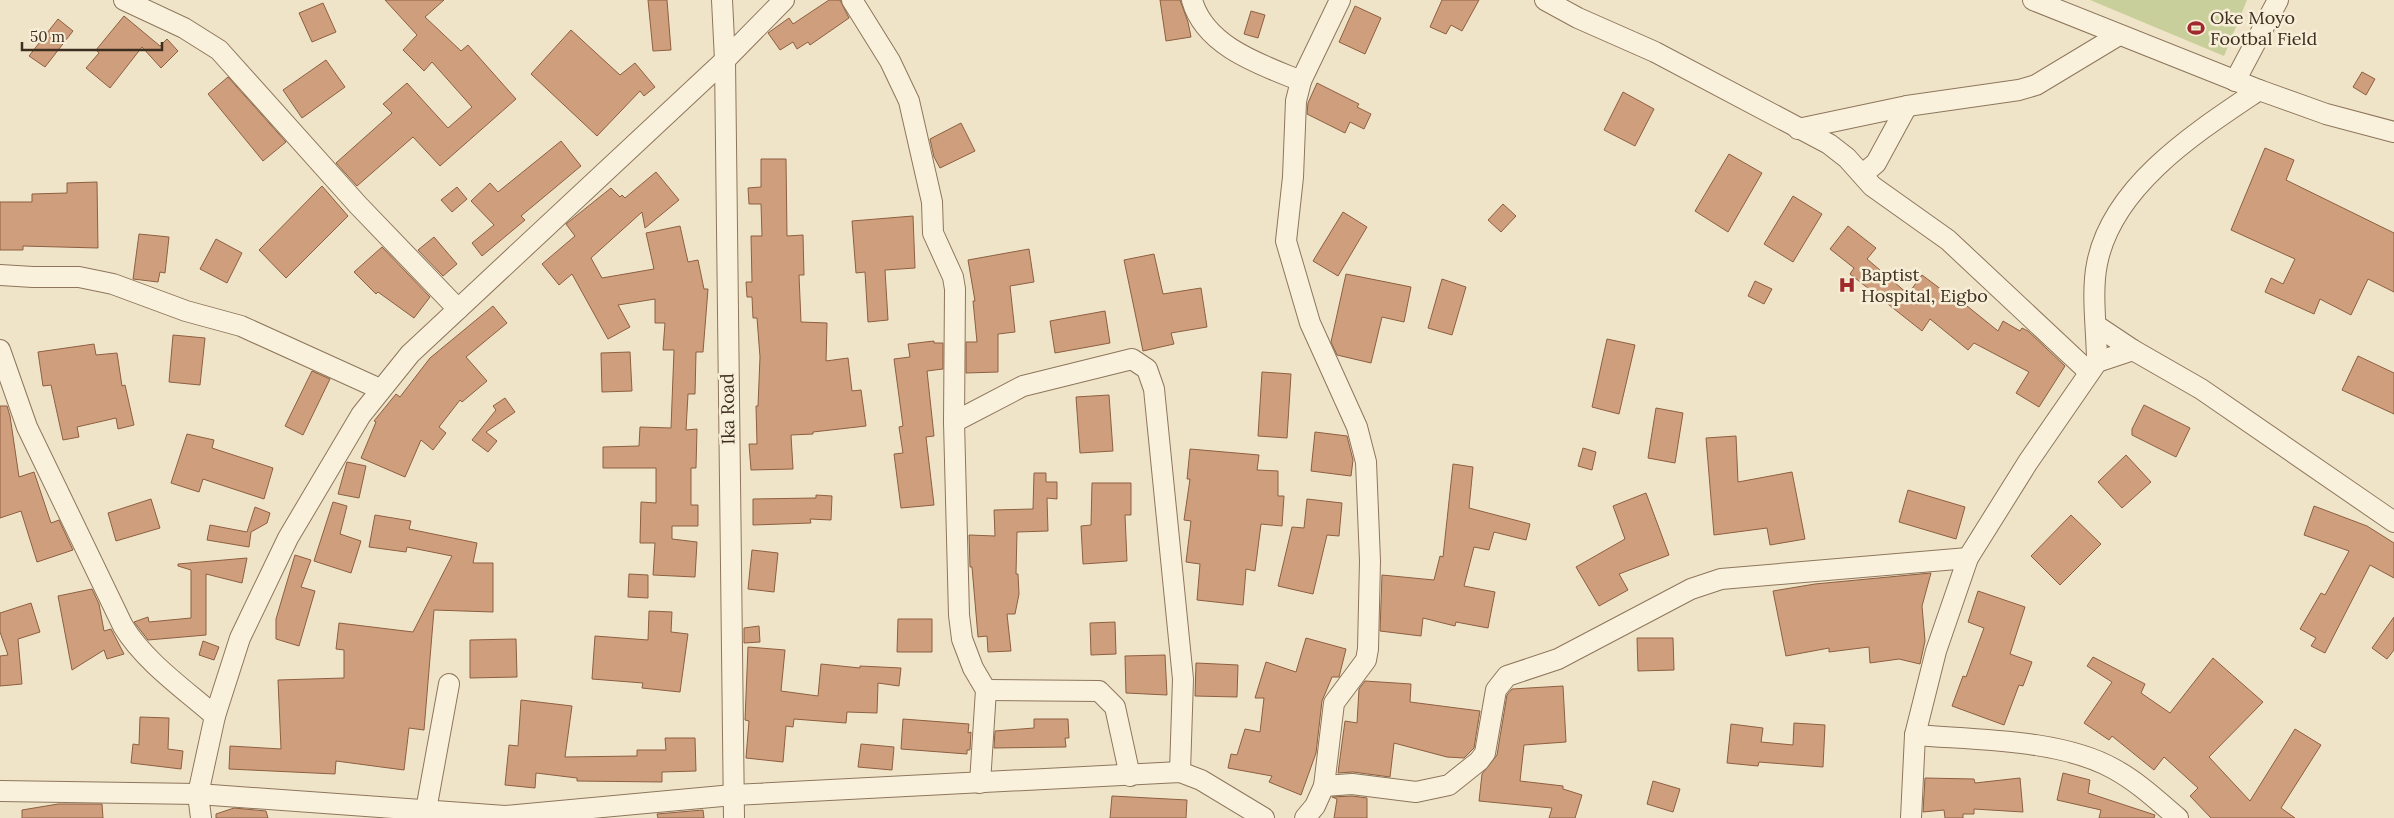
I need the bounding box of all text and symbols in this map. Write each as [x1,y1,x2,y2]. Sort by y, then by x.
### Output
place label: Oke Moyo Footbal Field [2210,6,2317,50]
sports icon: Oke Moyo Footbal Field [2186,18,2206,38]
scale bar [22,20,162,52]
text: 50 m [30,27,65,46]
place label: Baptist Hospital, Eigbo [1861,263,1988,307]
hospital icon: Baptist Hospital, Eigbo [1837,275,1857,295]
street label: Ika Road [715,373,740,445]

